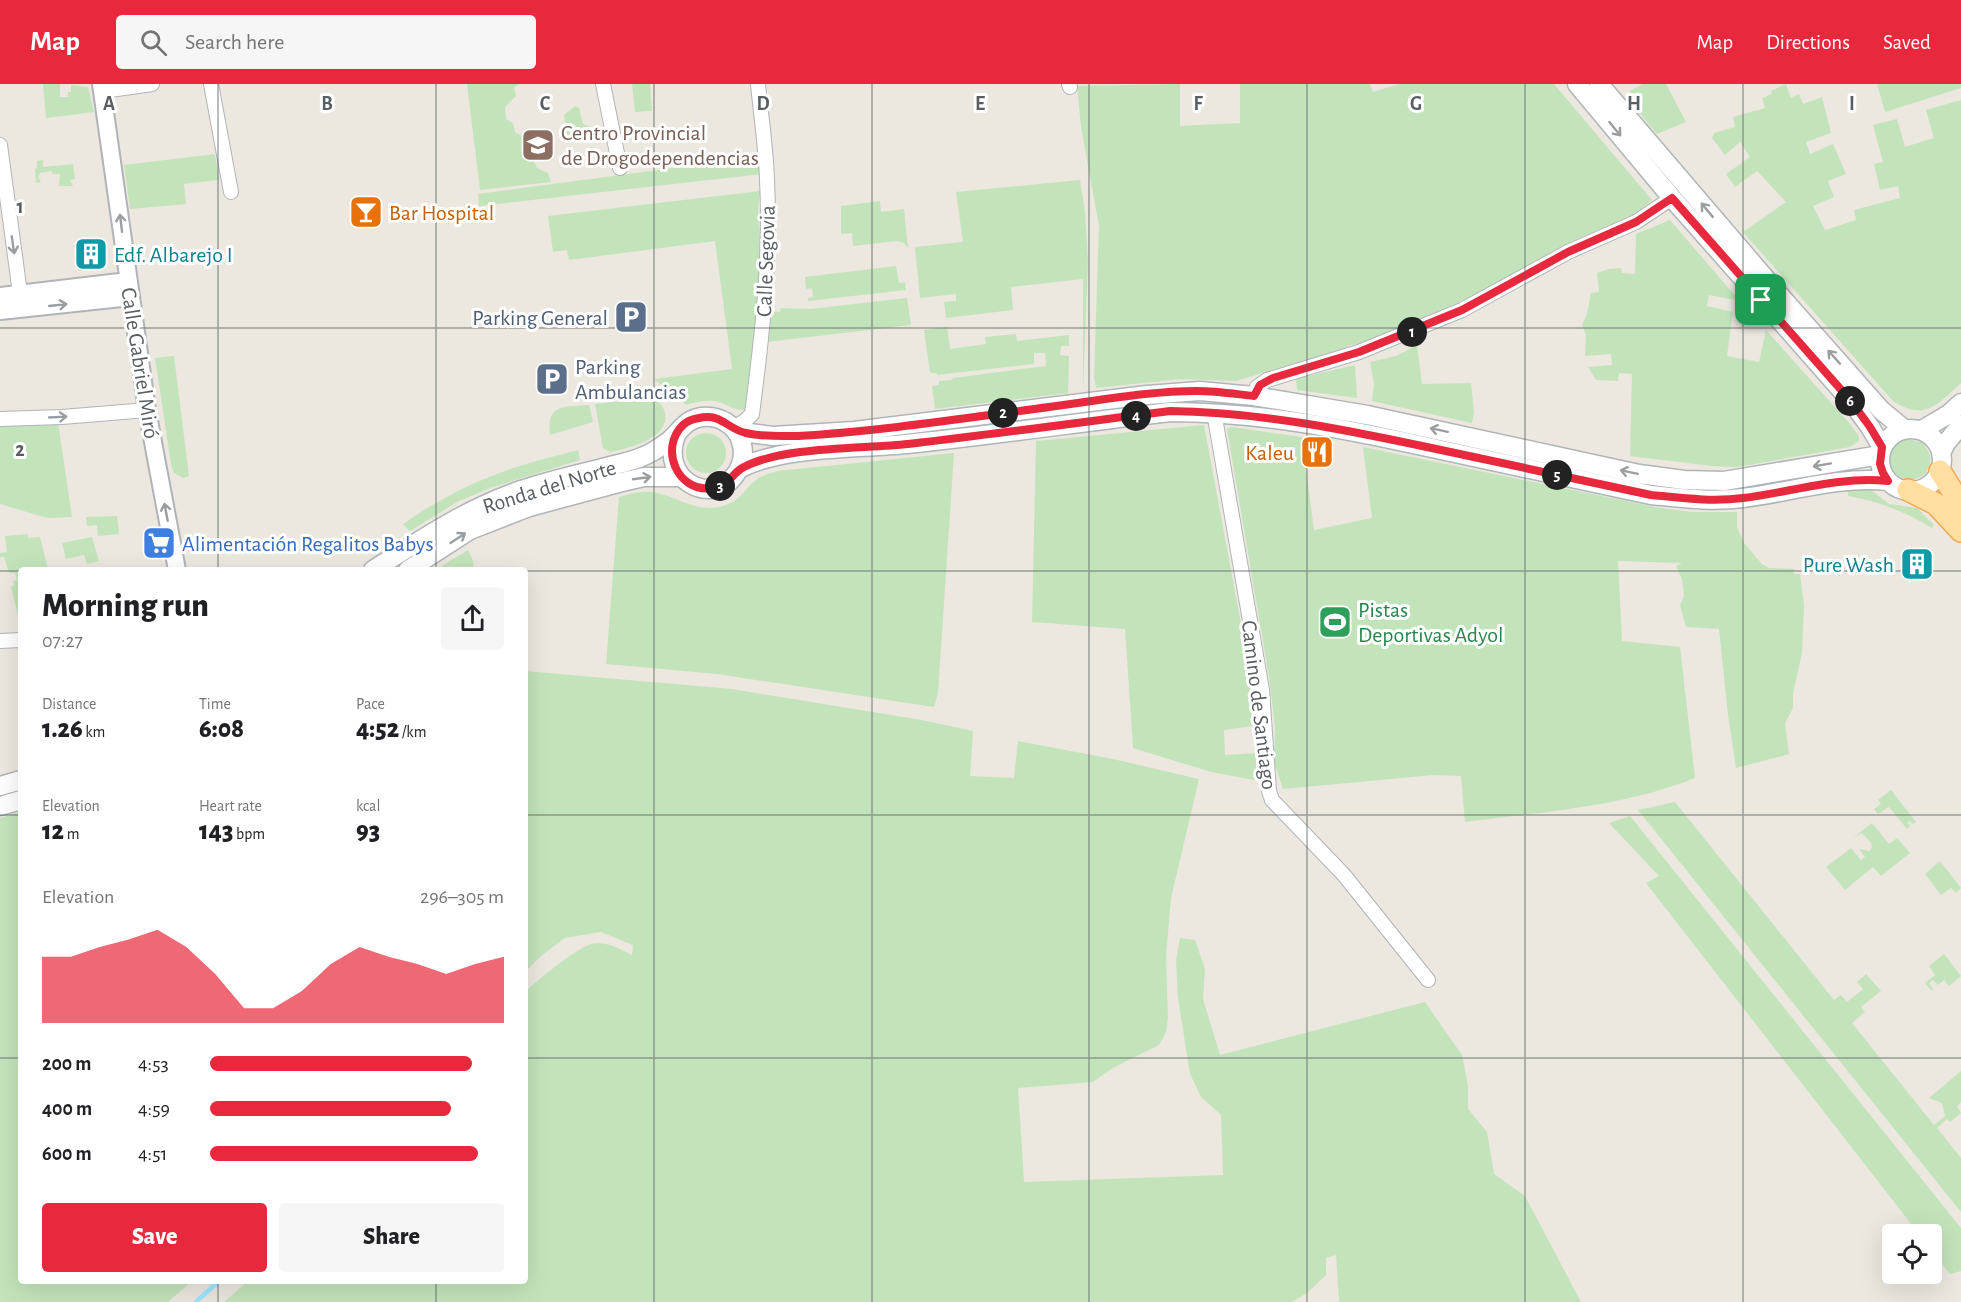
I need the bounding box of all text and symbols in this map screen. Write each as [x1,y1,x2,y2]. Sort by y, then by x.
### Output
search box [116,15,536,69]
icon: search [137,26,170,59]
text: Map [30,28,80,56]
text: Search here [185,31,284,53]
text: Map [1697,32,1733,53]
text: Directions [1766,32,1850,53]
text: Saved [1883,32,1931,53]
text: A [103,94,115,114]
text: B [321,94,333,114]
text: C [540,94,551,114]
text: D [756,94,770,114]
text: E [975,94,985,114]
text: F [1193,94,1203,114]
text: G [1410,94,1422,114]
text: H [1627,94,1641,114]
text: I [1849,94,1855,114]
one-way arrow [1609,120,1622,136]
place label: Centro Provincial de Drogodependencias [561,122,759,169]
school or university icon: Centro Provincial de Drogodependencias [520,127,556,163]
bar icon: Bar Hospital [348,194,384,230]
text: 1 [16,197,24,217]
place label: Bar Hospital [389,202,494,224]
one-way arrow [1700,202,1713,218]
street label: Calle Segovia [753,205,779,317]
one-way arrow [115,213,126,233]
one-way arrow [8,234,19,254]
building icon: Edf. Albarejo I [73,236,109,272]
place label: Edf. Albarejo I [114,244,233,266]
pin [1735,274,1786,325]
icon: arrive [1744,283,1777,316]
street label: Calle Gabriel Miró [117,286,163,440]
one-way arrow [48,299,68,310]
parking icon: Parking General [613,299,649,335]
place label: Parking General [472,307,608,329]
pin: 1 [1397,317,1427,347]
text: 1 [1409,324,1415,340]
one-way arrow [1827,350,1841,365]
place label: Parking Ambulancias [575,356,686,403]
parking icon: Parking Ambulancias [534,361,570,397]
pin: 6 [1835,386,1865,416]
text: 6 [1846,393,1854,409]
pin: 2 [988,398,1018,428]
pin: 4 [1121,401,1151,431]
text: 2 [999,405,1007,421]
text: 4 [1132,408,1140,424]
one-way arrow [48,412,68,423]
one-way arrow [1429,424,1448,436]
restaurant icon: Kaleu [1299,434,1335,470]
text: 2 [15,440,25,460]
place label: Kaleu [1245,442,1294,464]
street label: Ronda del Norte [480,456,619,518]
pin: 5 [1542,460,1572,490]
one-way arrow [1813,460,1833,471]
one-way arrow [1620,466,1639,477]
text: 5 [1554,467,1560,483]
pin: 3 [705,471,735,501]
one-way arrow [632,473,651,484]
text: 3 [717,478,723,494]
one-way arrow [160,503,171,523]
supermarket icon: Alimentación Regalitos Babys [141,525,177,561]
one-way arrow [449,532,465,544]
place label: Alimentación Regalitos Babys [182,533,434,555]
building icon: Pure Wash [1899,546,1935,582]
place label: Pure Wash [1803,554,1894,576]
button: share [441,587,504,650]
text: Morning run [42,590,209,623]
place label: Pistas Deportivas Adyol [1358,599,1503,646]
sports icon: Pistas Deportivas Adyol [1317,604,1353,640]
street label: Camino de Santiago [1238,619,1280,791]
text: 07:27 [42,631,83,651]
text: Distance [42,696,96,712]
text: Time [199,696,231,712]
text: Pace [356,696,385,712]
text: 1.26 [42,716,83,742]
text: 6:08 [199,716,244,742]
text: 4:52 [356,716,399,742]
text: km [83,724,105,740]
text: /km [399,724,426,740]
text: Elevation [42,798,100,814]
text: Heart rate [199,798,262,814]
text: kcal [356,798,380,814]
text: 12 [42,818,64,844]
text: 143 [199,818,233,844]
text: 93 [356,818,380,844]
text: m [64,826,79,842]
text: bpm [233,826,265,842]
text: Elevation [42,887,114,907]
text: 296–305 m [420,887,504,907]
text: 200 m [42,1054,91,1074]
text: 4:53 [138,1054,169,1074]
text: 400 m [42,1099,92,1119]
text: 4:59 [138,1099,170,1119]
text: 600 m [42,1144,92,1164]
text: 4:51 [138,1144,167,1164]
button: Save [42,1203,267,1272]
button: Share [279,1203,504,1272]
map controls [1882,1224,1942,1284]
button: locate [1882,1224,1942,1284]

